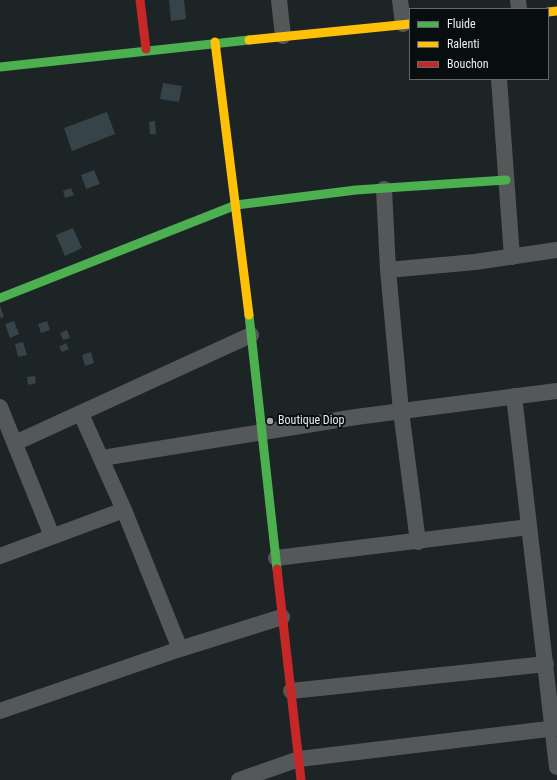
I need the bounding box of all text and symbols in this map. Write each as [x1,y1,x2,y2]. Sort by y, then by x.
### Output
legend [409,8,549,80]
text: Fluide [447,17,476,31]
text: Ralenti [447,37,480,51]
text: Bouchon [447,57,489,71]
place label: Boutique Diop [278,414,344,428]
marker: Boutique Diop [265,416,275,426]

